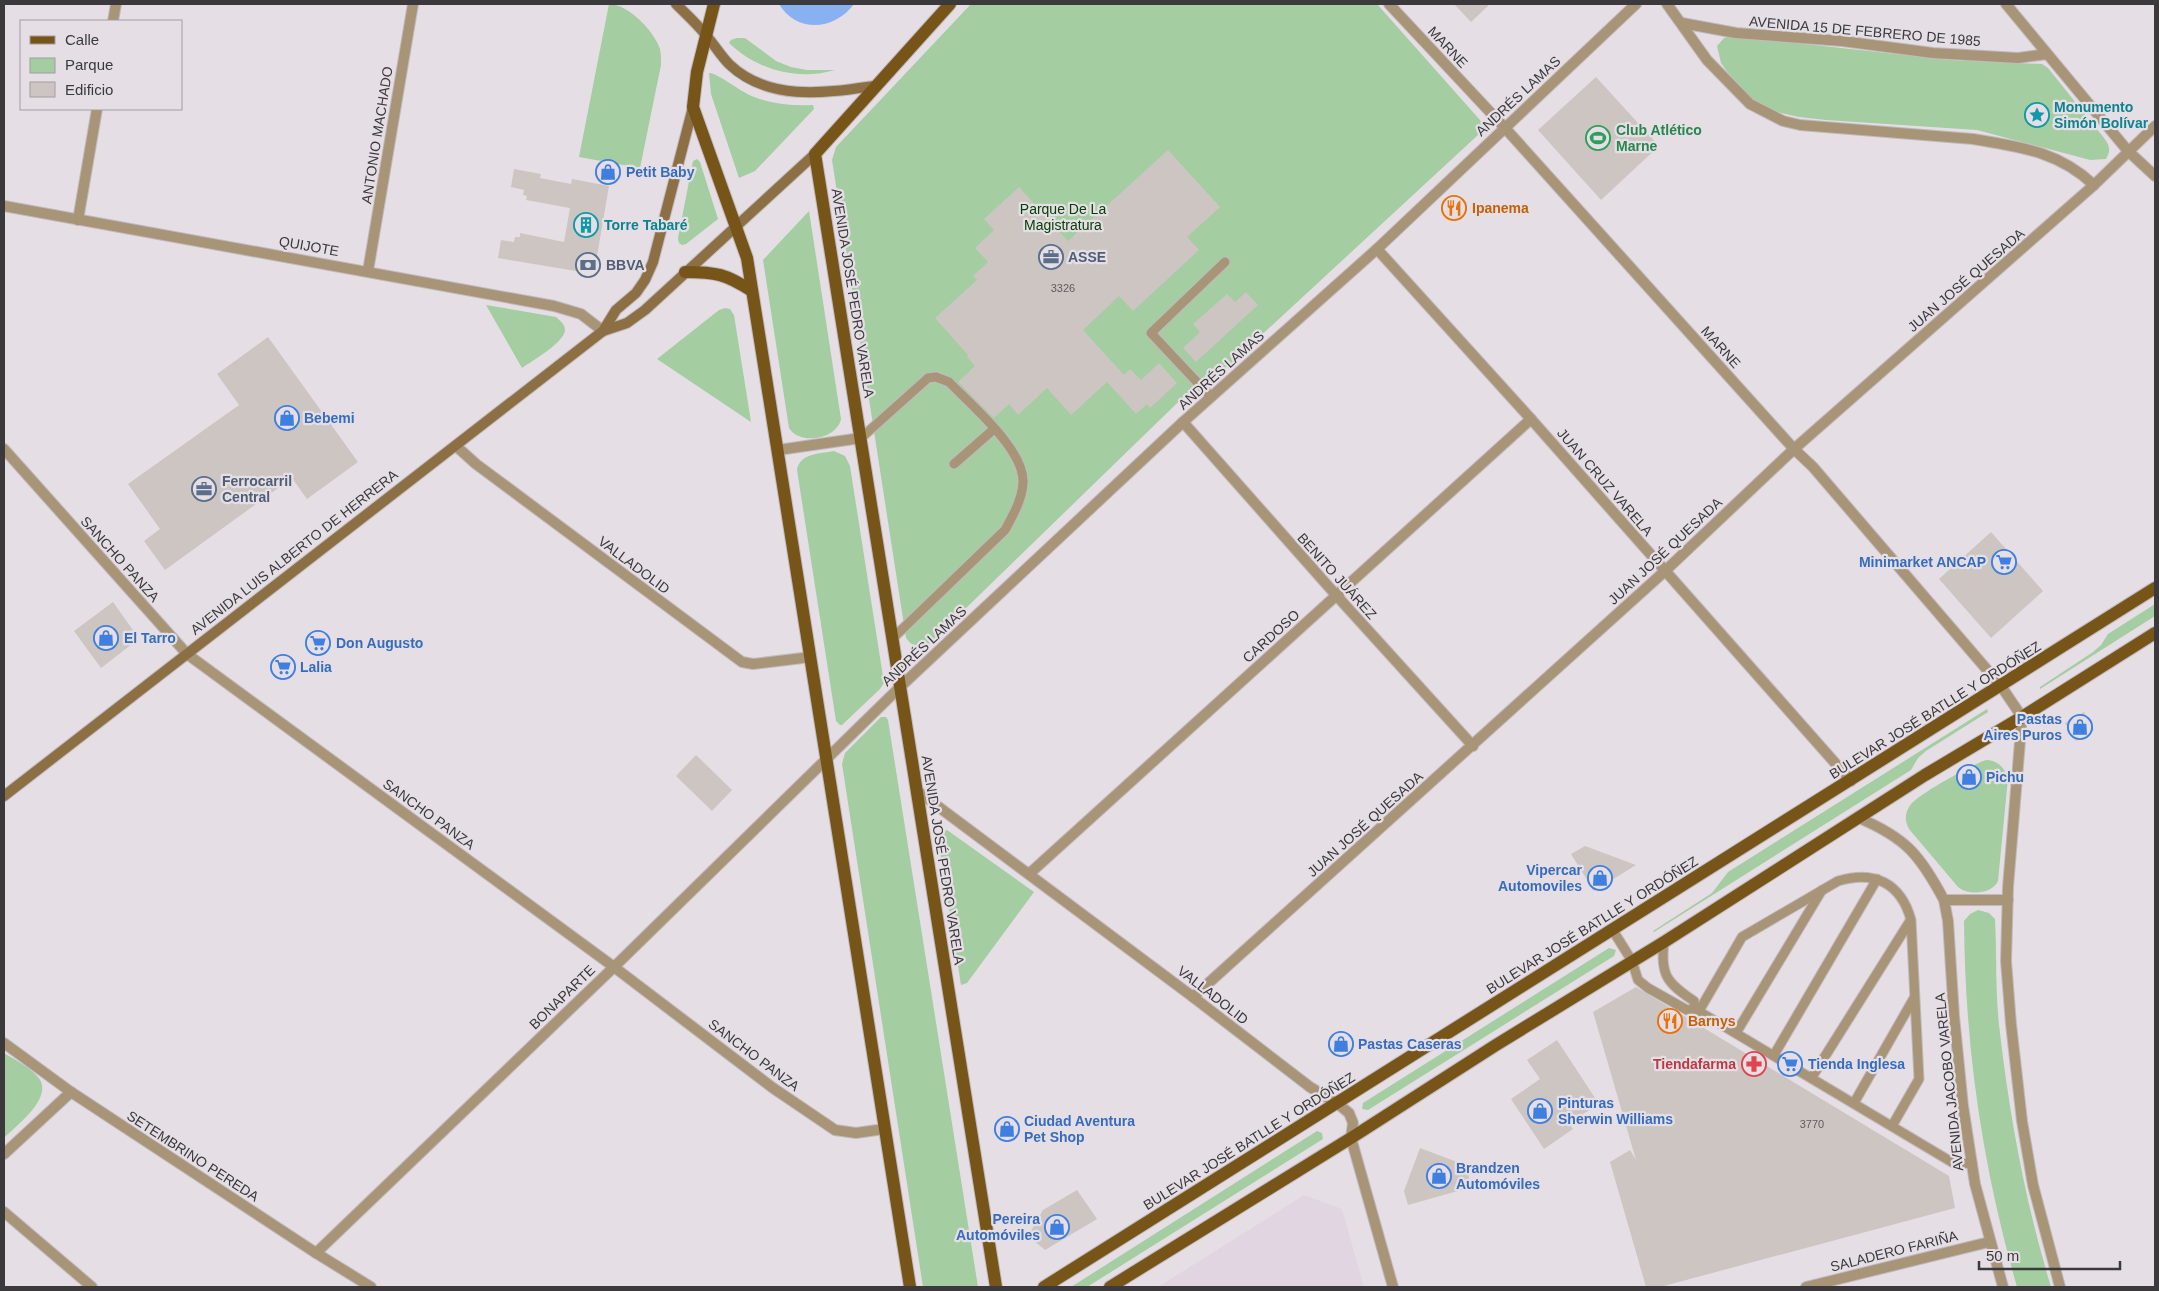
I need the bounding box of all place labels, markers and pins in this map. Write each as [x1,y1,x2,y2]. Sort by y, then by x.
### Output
place label: Monumento Simón Bolívar [2054,99,2149,131]
place icon: Monumento Simón Bolívar [2024,102,2050,128]
place label: Club Atlético Marne [1616,122,1702,154]
sports icon: Club Atlético Marne [1585,125,1611,151]
shop icon: Petit Baby [595,159,621,185]
place label: Petit Baby [626,164,695,180]
restaurant icon: Ipanema [1441,195,1467,221]
place label: Ipanema [1472,200,1529,216]
building icon: Torre Tabaré [573,212,599,238]
place label: Torre Tabaré [604,217,688,233]
office icon: ASSE [1038,244,1064,270]
place label: ASSE [1068,249,1106,265]
bank icon: BBVA [575,252,601,278]
place label: BBVA [606,257,645,273]
shop icon: Bebemi [274,405,300,431]
place label: Bebemi [304,410,355,426]
place label: Ferrocarril Central [222,473,292,505]
office icon: Ferrocarril Central [191,476,217,502]
supermarket icon: Minimarket ANCAP [1991,549,2017,575]
place label: Minimarket ANCAP [1859,554,1986,570]
shop icon: El Tarro [93,625,119,651]
place label: El Tarro [124,630,176,646]
supermarket icon: Don Augusto [305,630,331,656]
place label: Don Augusto [336,635,423,651]
supermarket icon: Lalia [270,654,296,680]
place label: Lalia [300,659,332,675]
place label: Pastas Aires Puros [1983,711,2062,743]
shop icon: Pastas Aires Puros [2067,714,2093,740]
shop icon: Pichu [1956,764,1982,790]
place label: Pichu [1986,769,2024,785]
place label: Vipercar Automoviles [1498,862,1583,894]
shop icon: Vipercar Automoviles [1587,865,1613,891]
restaurant icon: Barnys [1657,1008,1683,1034]
place label: Barnys [1688,1013,1736,1029]
shop icon: Pastas Caseras [1328,1031,1354,1057]
place label: Pastas Caseras [1358,1036,1462,1052]
pharmacy icon: Tiendafarma [1741,1051,1767,1077]
supermarket icon: Tienda Inglesa [1777,1051,1803,1077]
place label: Tiendafarma [1653,1056,1736,1072]
place label: Tienda Inglesa [1808,1056,1905,1072]
place label: Pinturas Sherwin Williams [1558,1095,1673,1127]
shop icon: Pinturas Sherwin Williams [1527,1098,1553,1124]
place label: Ciudad Aventura Pet Shop [1024,1113,1135,1145]
shop icon: Ciudad Aventura Pet Shop [994,1116,1020,1142]
place label: Brandzen Automóviles [1456,1160,1540,1192]
shop icon: Brandzen Automóviles [1426,1163,1452,1189]
place label: Pereira Automóviles [956,1211,1040,1243]
shop icon: Pereira Automóviles [1044,1214,1070,1240]

